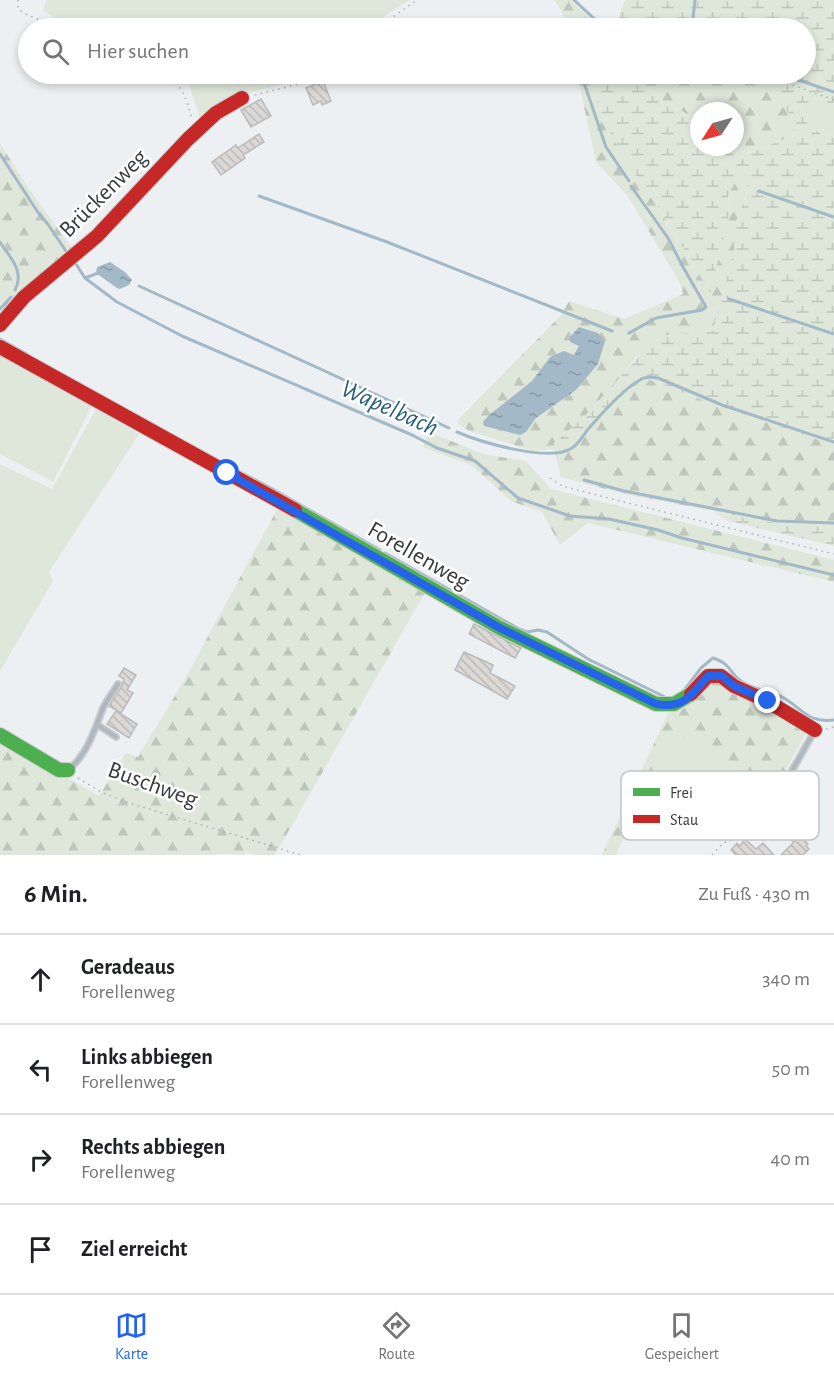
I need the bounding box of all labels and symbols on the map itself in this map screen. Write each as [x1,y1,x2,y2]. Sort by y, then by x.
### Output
north arrow [690,102,744,156]
street label: Brückenweg [55,145,153,242]
water label: Wapelbach [337,375,442,441]
route start [213,459,239,485]
street label: Forellenweg [364,517,474,595]
route end [754,687,780,713]
street label: Buschweg [105,758,201,812]
legend [621,771,819,840]
text: Frei [670,785,693,801]
text: Stau [670,812,698,828]

